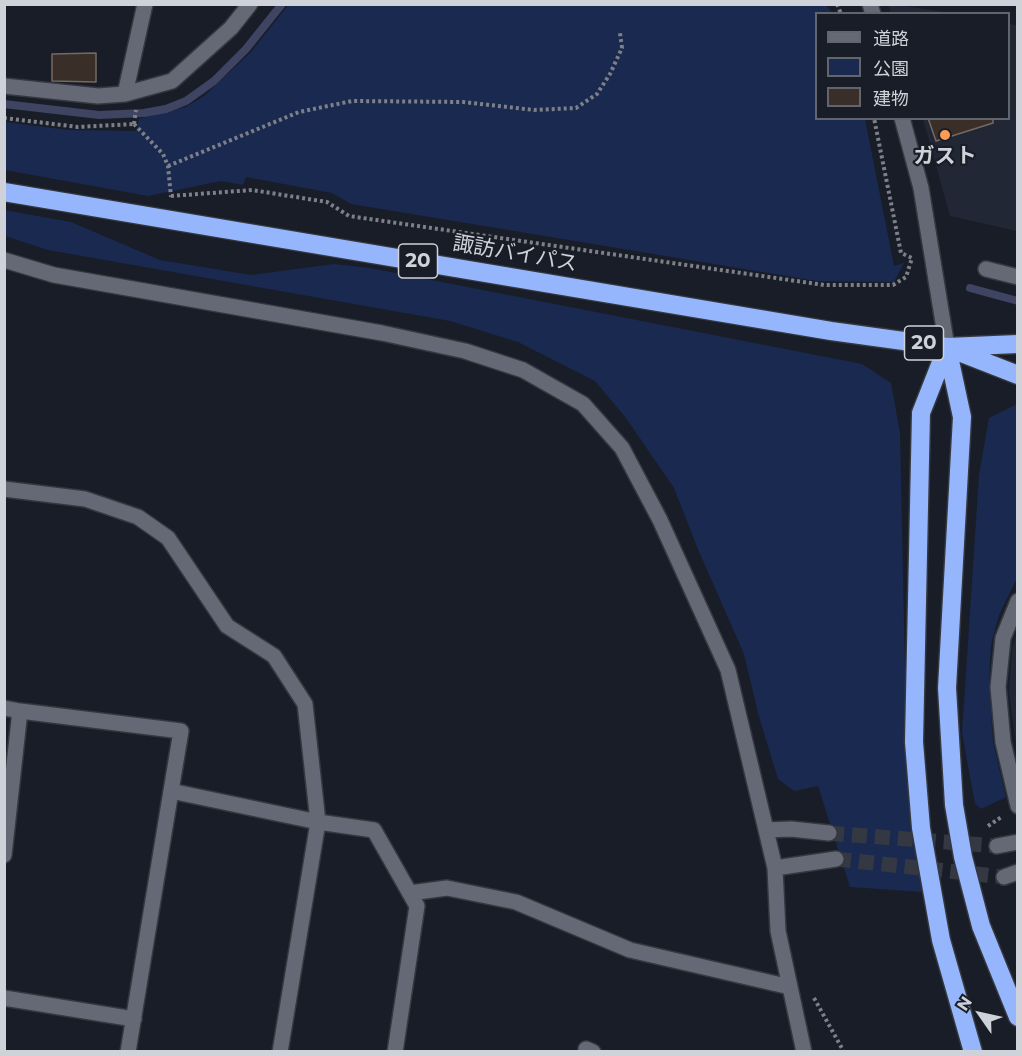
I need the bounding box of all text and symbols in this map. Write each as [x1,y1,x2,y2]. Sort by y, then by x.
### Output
legend [815,12,1010,120]
text: 道路 [873,28,909,50]
text: 公園 [873,58,909,80]
text: 建物 [873,88,909,110]
marker: ガスト [938,128,952,142]
place label: ガスト [914,144,976,170]
street label: 諏訪バイパス [451,231,579,277]
road number: 20 [398,244,438,278]
road number: 20 [904,326,944,360]
north arrow [950,984,1010,1044]
text: N [953,993,976,1014]

